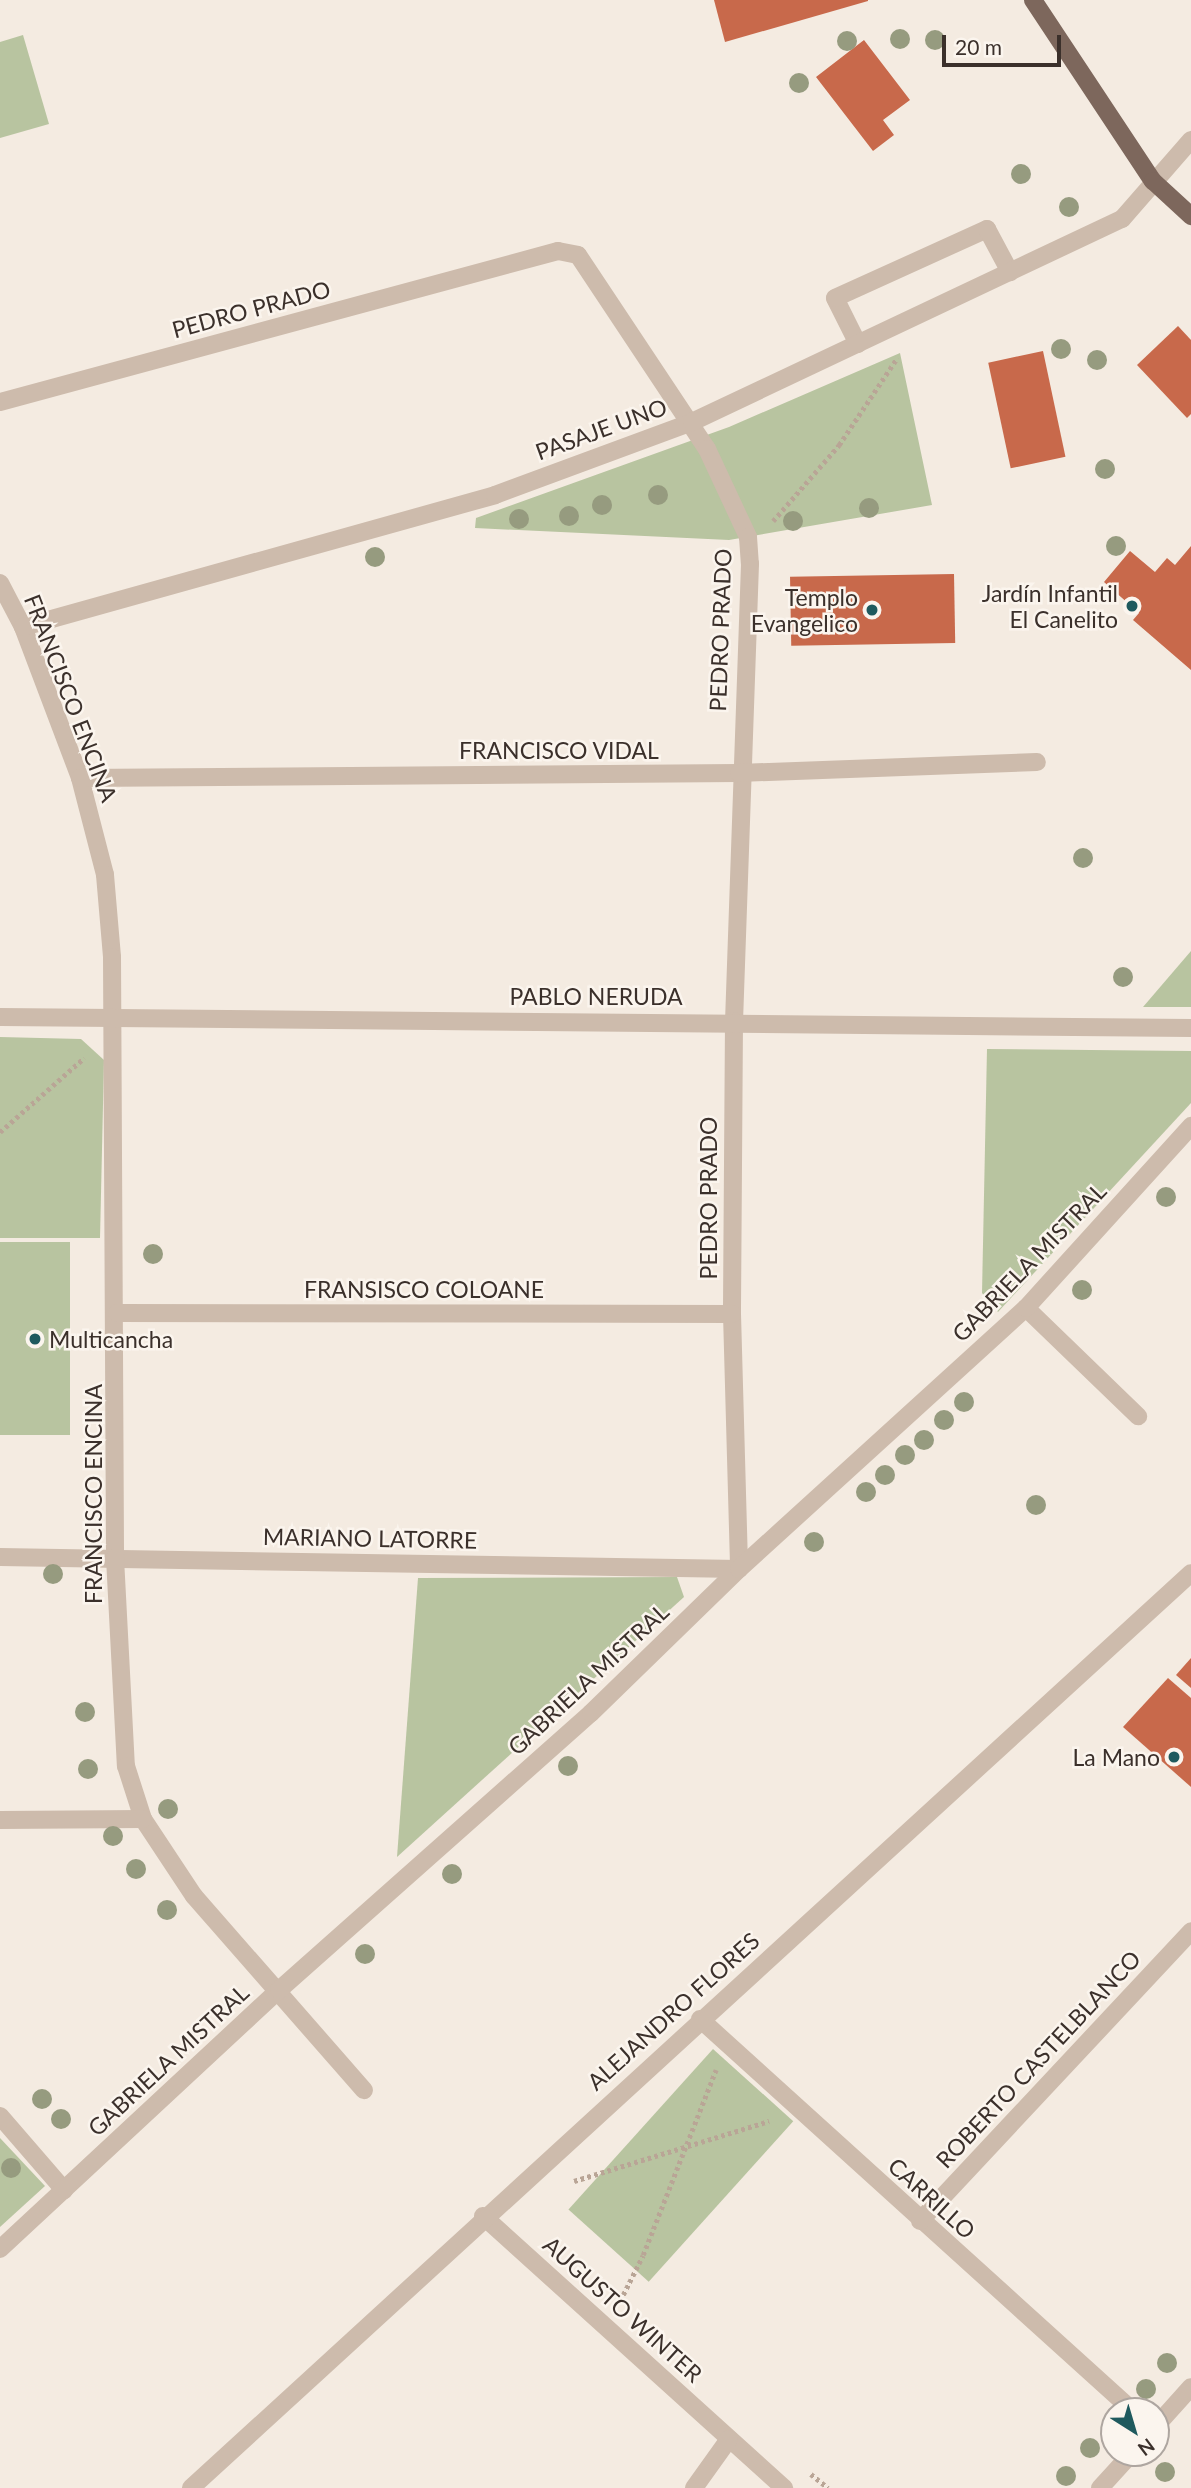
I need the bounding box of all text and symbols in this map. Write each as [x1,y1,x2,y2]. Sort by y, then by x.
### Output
scale bar [946,21,1065,65]
text: 20 m [955,34,1002,59]
street label: PEDRO PRADO [169,275,333,343]
street label: PASAJE UNO [532,392,670,466]
street label: PEDRO PRADO [703,548,737,712]
place label: Jardín Infantil El Canelito [982,579,1118,633]
place label: Templo Evangelico [751,583,858,637]
street label: FRANCISCO ENCINA [19,590,123,806]
marker: Jardín Infantil El Canelito [1124,598,1140,614]
marker: Templo Evangelico [864,602,880,618]
street label: FRANCISCO VIDAL [459,736,659,764]
street label: PABLO NERUDA [509,982,683,1010]
street label: PEDRO PRADO [694,1117,722,1279]
street label: GABRIELA MISTRAL [946,1177,1112,1347]
street label: FRANSISCO COLOANE [304,1275,544,1303]
place label: Multicancha [49,1325,173,1353]
marker: Multicancha [27,1331,43,1347]
street label: FRANCISCO ENCINA [79,1384,107,1604]
street label: MARIANO LATORRE [263,1522,477,1554]
street label: GABRIELA MISTRAL [502,1597,674,1761]
place label: La Mano [1073,1743,1160,1771]
marker: La Mano [1166,1749,1182,1765]
street label: ALEJANDRO FLORES [581,1926,765,2096]
street label: ROBERTO CASTELBLANCO [930,1945,1146,2173]
street label: GABRIELA MISTRAL [82,1978,254,2142]
street label: CARRILLO [883,2152,981,2244]
street label: AUGUSTO WINTER [538,2230,708,2388]
north arrow [1100,2397,1170,2467]
text: N [1134,2434,1160,2461]

